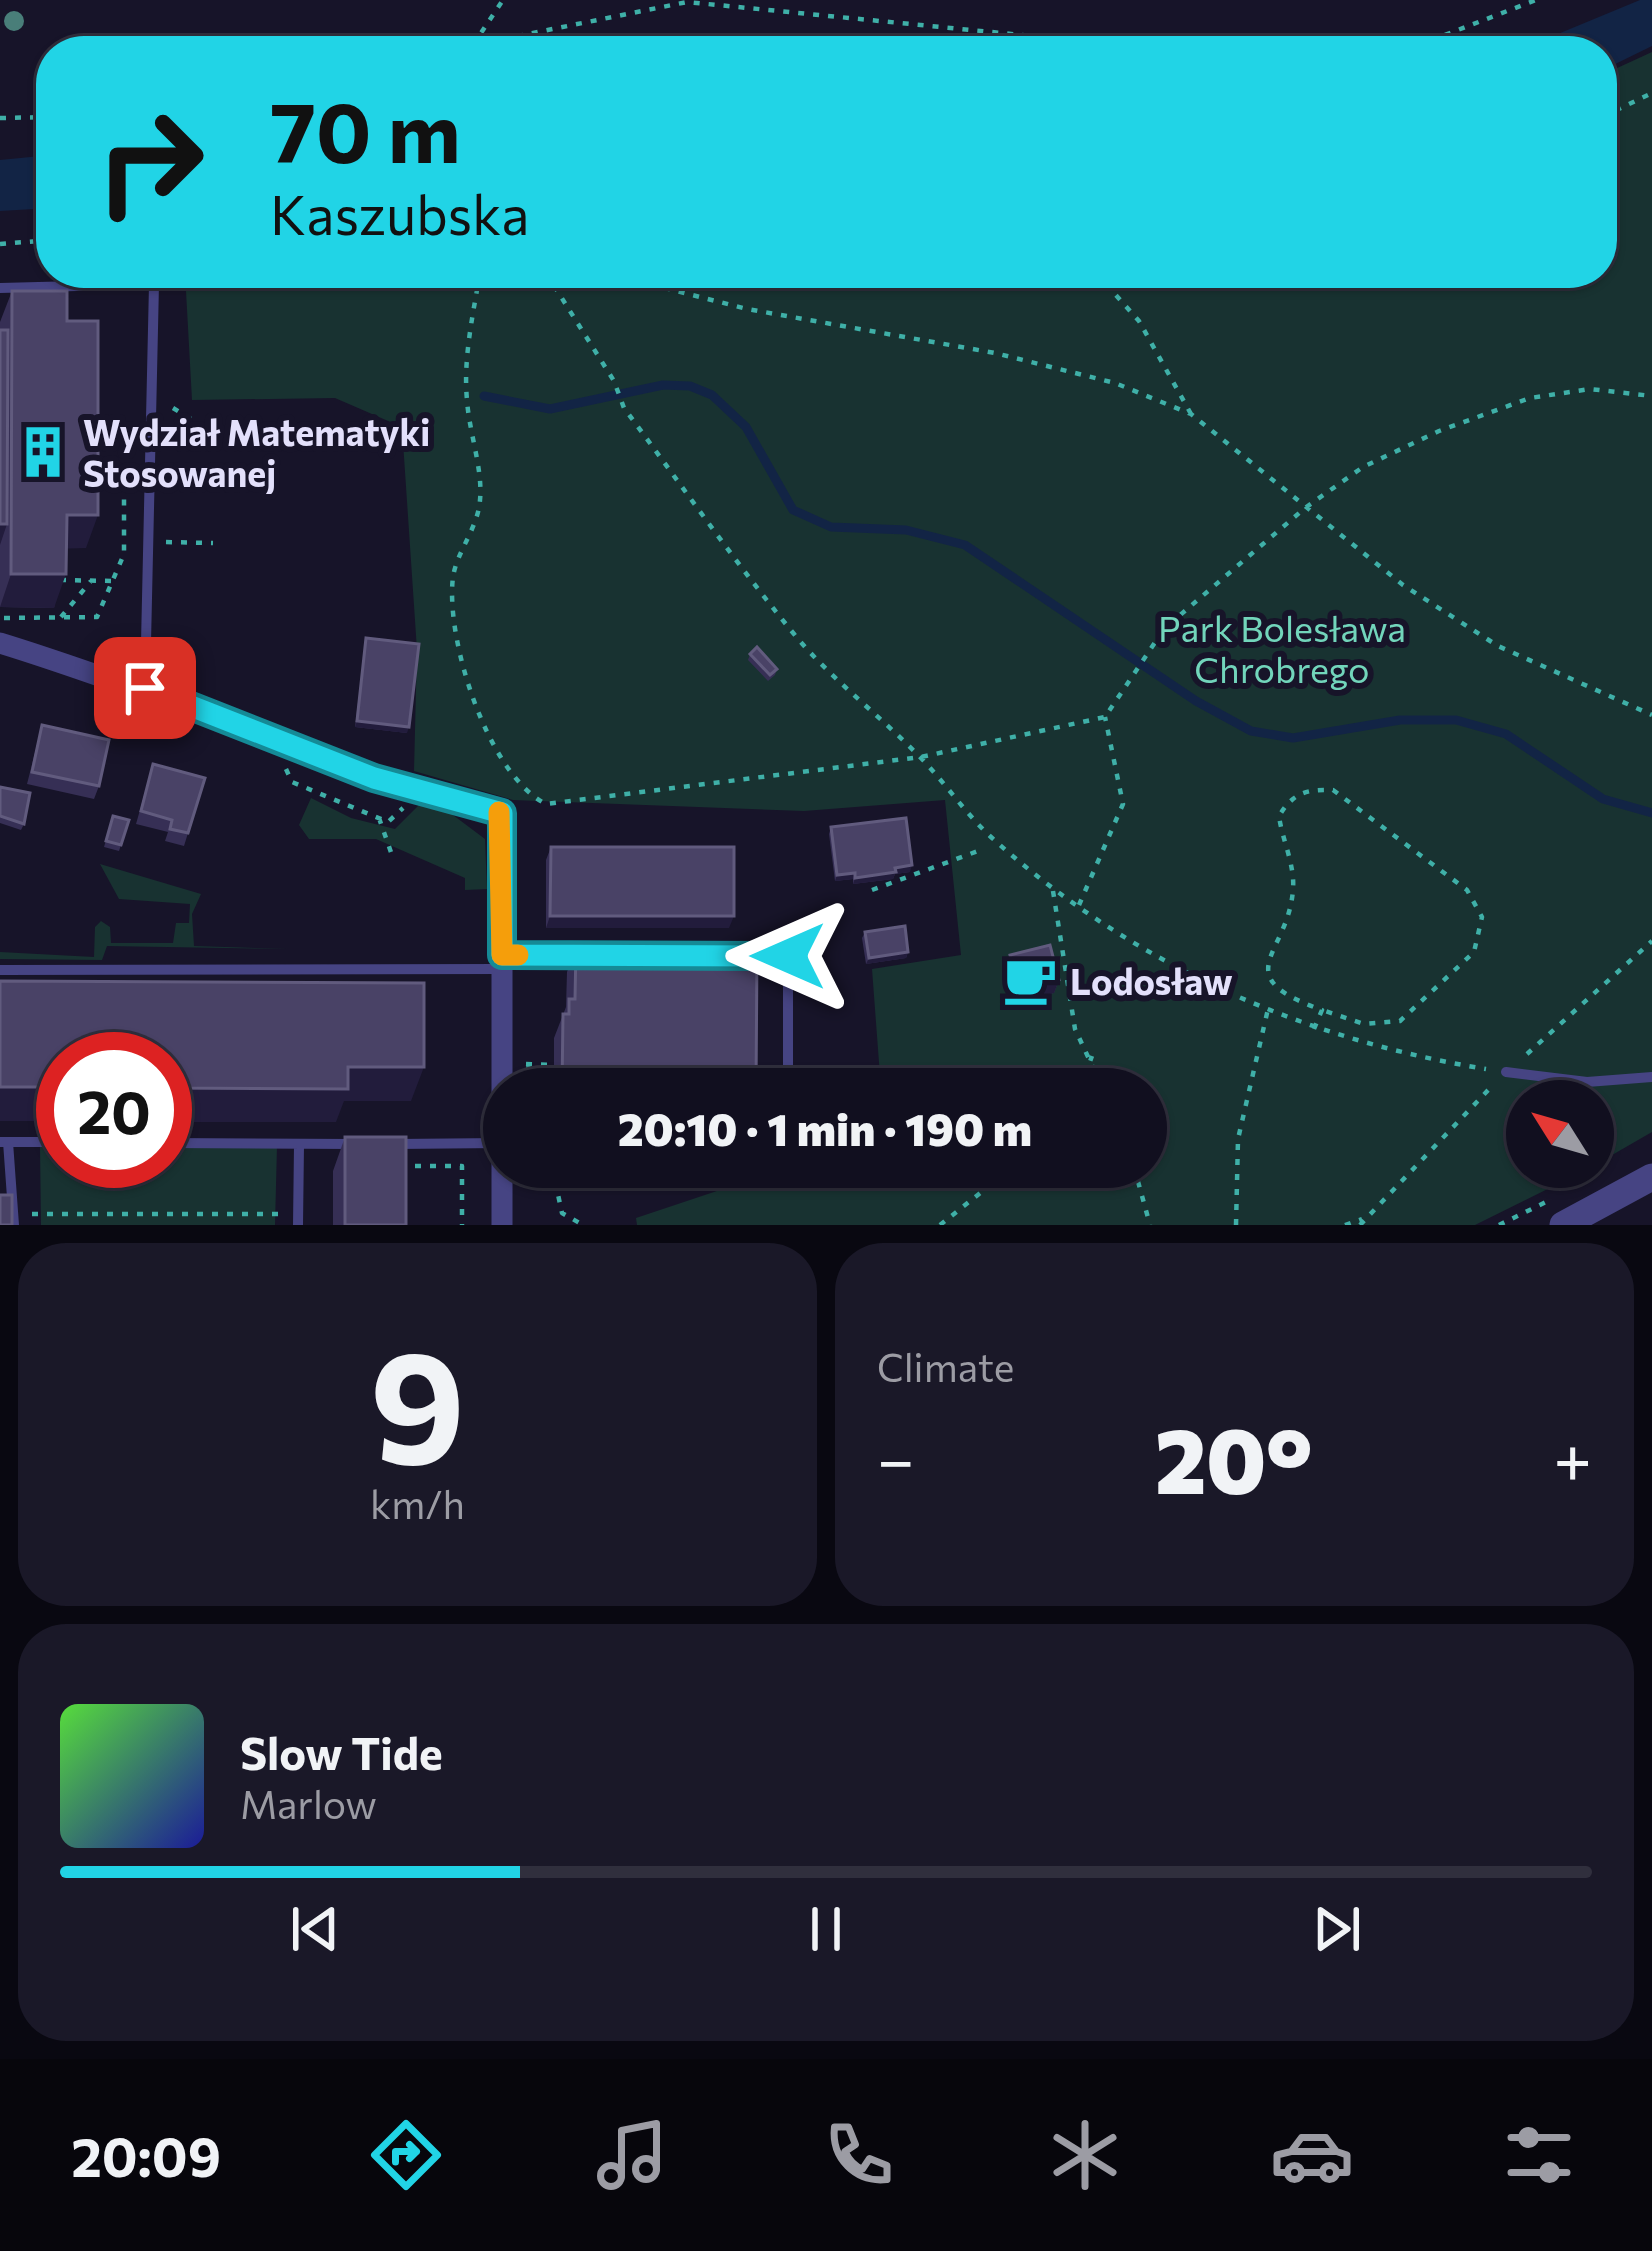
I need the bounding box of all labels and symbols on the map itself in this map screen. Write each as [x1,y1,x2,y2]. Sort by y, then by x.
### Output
place label: Wydział Matematyki Stosowanej [83,409,430,494]
building icon: Wydział Matematyki Stosowanej [14,423,72,481]
park label: Park Bolesława Chrobrego [1158,605,1406,690]
pin [94,637,196,739]
position arrow [725,893,851,1019]
cafe icon: Lodosław [1001,951,1059,1009]
place label: Lodosław [1070,958,1233,1002]
speed limit sign: 20 [36,1032,192,1188]
north arrow [1506,1080,1614,1188]

